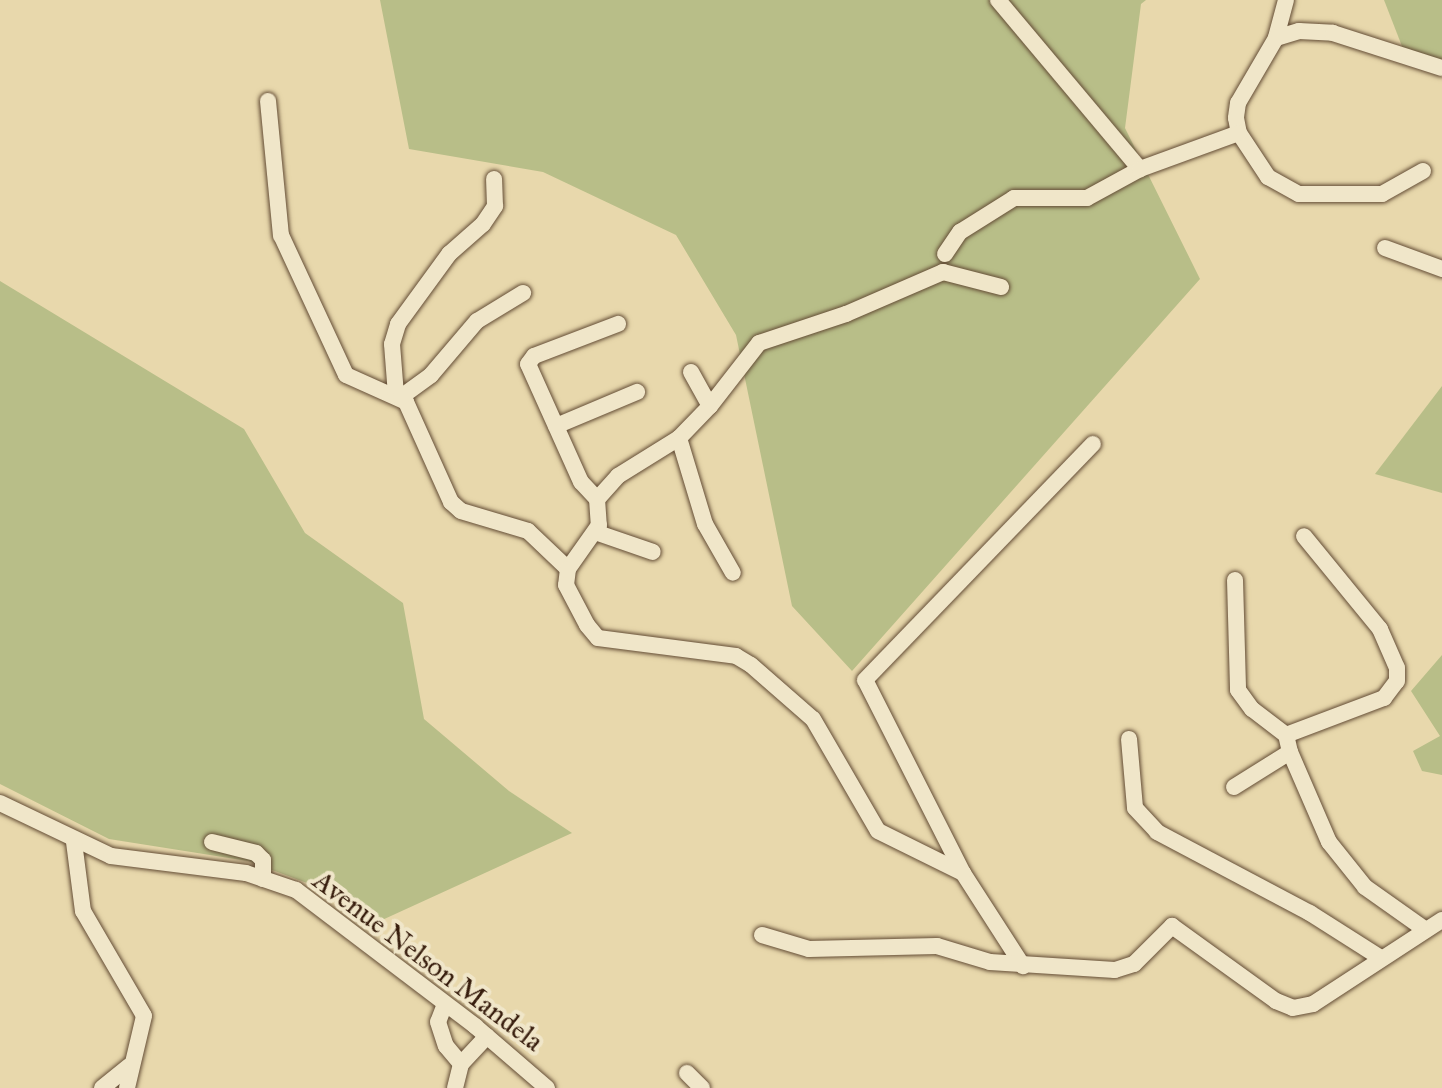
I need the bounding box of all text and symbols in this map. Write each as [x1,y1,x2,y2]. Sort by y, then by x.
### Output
street label: Avenue Nelson Mandela [306,864,550,1058]

